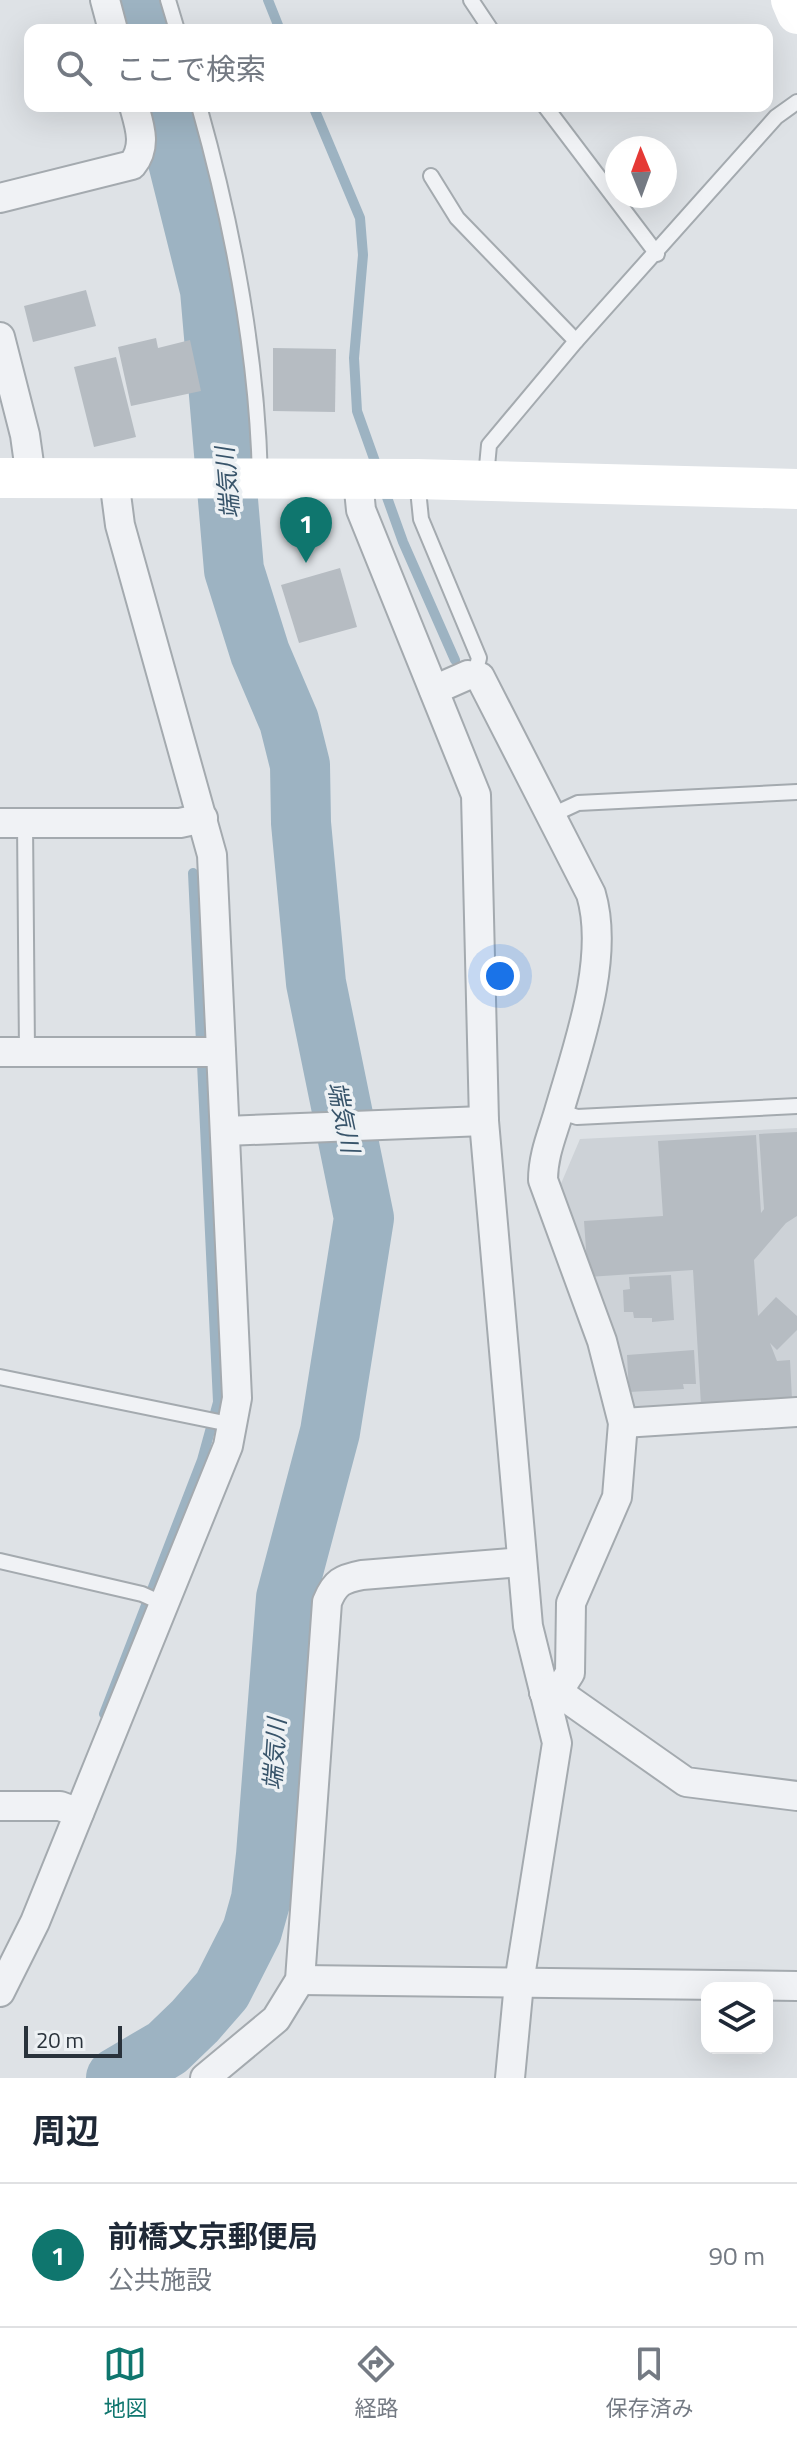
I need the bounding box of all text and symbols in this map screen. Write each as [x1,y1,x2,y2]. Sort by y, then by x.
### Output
search box [24,24,773,112]
icon: search [52,46,96,90]
text: ここで検索 [116,46,266,92]
north arrow [605,136,677,208]
water label: 端気川 [206,443,248,520]
pin: 1 [280,497,332,563]
your location [480,956,520,996]
water label: 端気川 [319,1078,370,1159]
water label: 端気川 [254,1714,295,1791]
map controls [701,1982,773,2054]
button: layers [701,1982,773,2054]
scale bar [24,2022,122,2058]
text: 20 m [36,2023,84,2057]
text: 周辺 [32,2104,100,2156]
text: 前橋文京郵便局 [108,2213,318,2259]
text: 1 [51,2236,65,2275]
text: 90 m [708,2236,765,2275]
text: 公共施設 [108,2260,212,2299]
tab: 地図 [103,2342,148,2425]
tab: 経路 [354,2342,399,2425]
tab: 保存済み [605,2342,694,2425]

